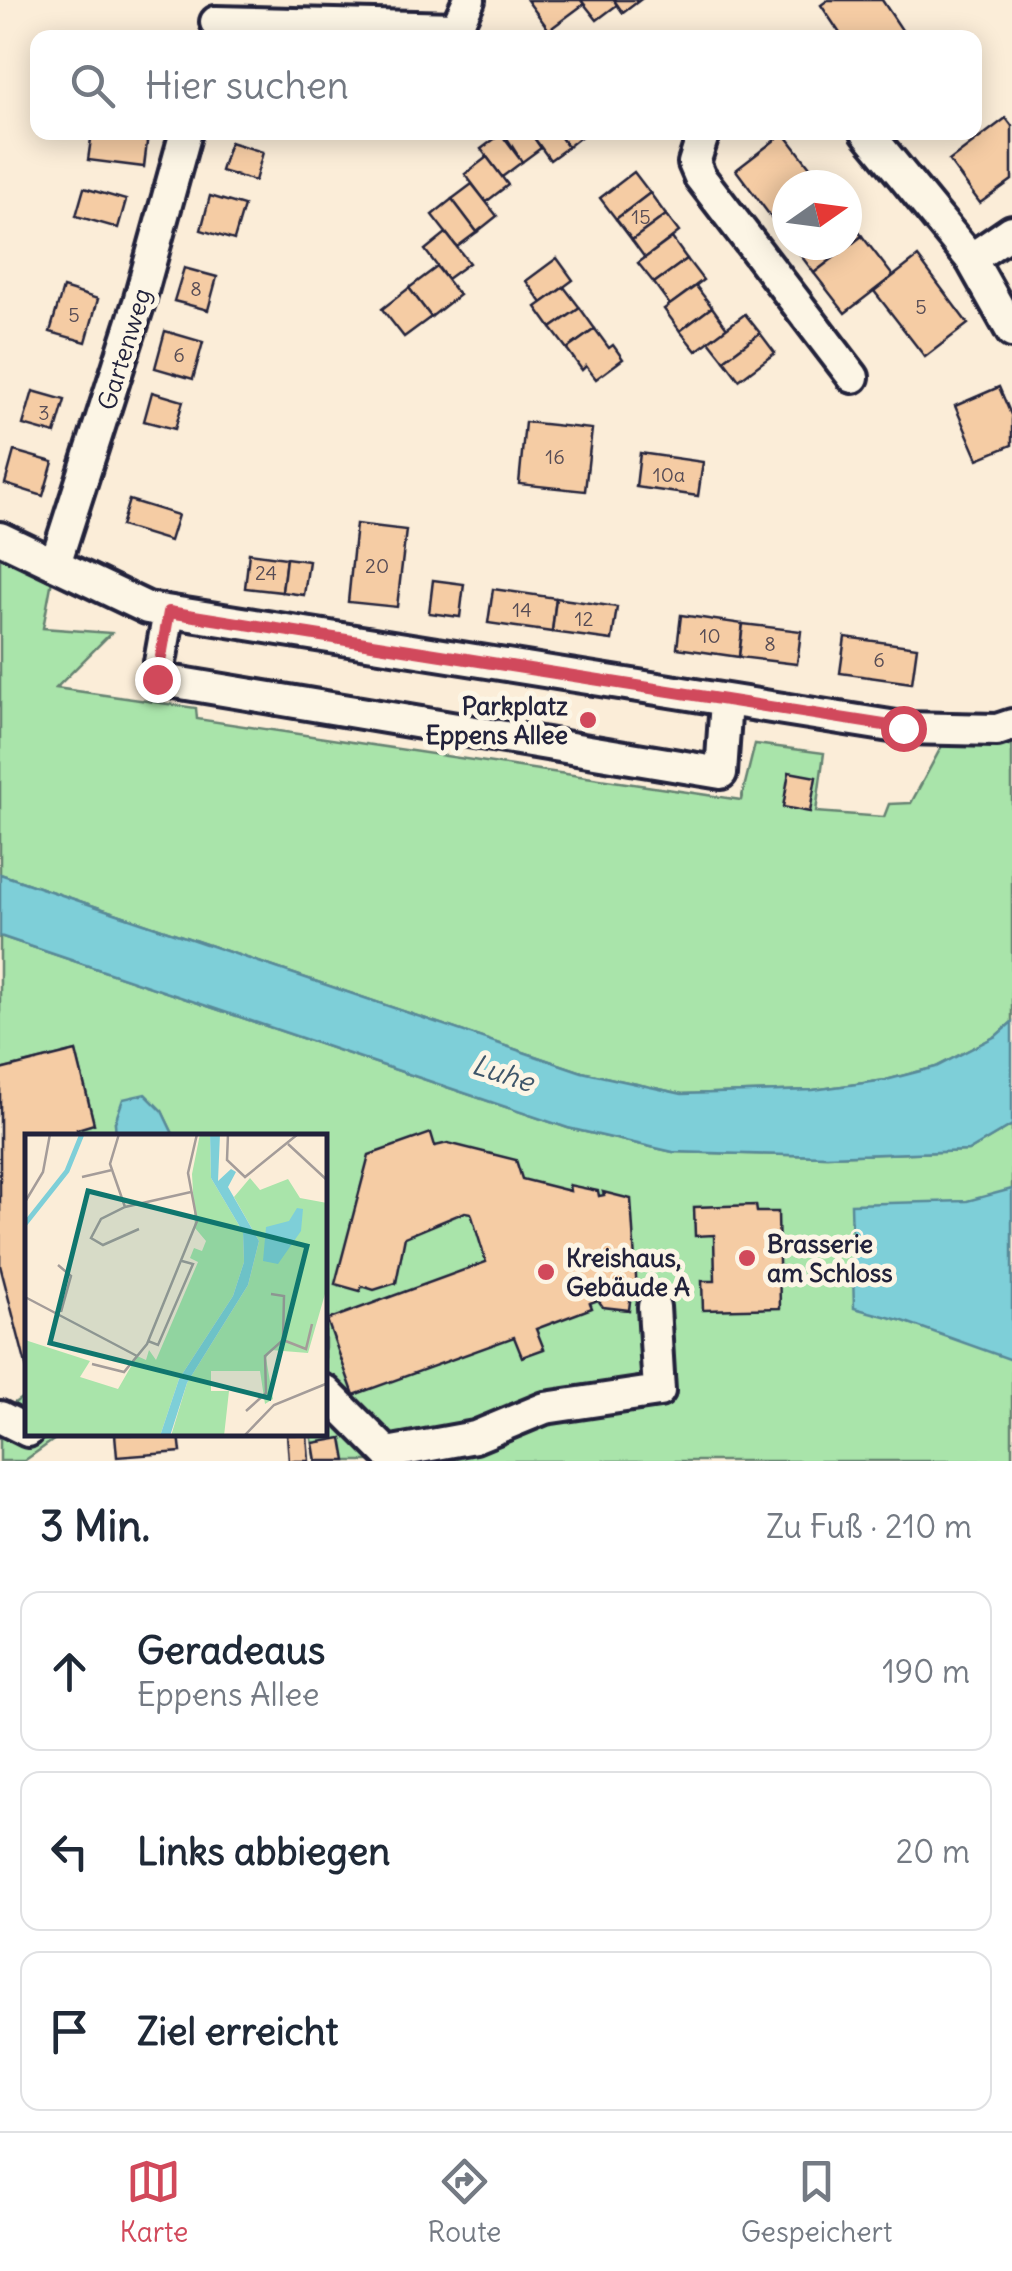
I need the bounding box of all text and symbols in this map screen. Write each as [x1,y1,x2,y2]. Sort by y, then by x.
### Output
search box [30,30,982,140]
icon: search [65,58,120,113]
text: Hier suchen [145,62,349,109]
north arrow [772,170,862,260]
house number: 15 [631,204,651,229]
house number: 8 [190,276,202,301]
street label: Gartenweg [90,284,158,414]
house number: 5 [915,294,927,319]
house number: 5 [68,302,80,327]
house number: 6 [173,342,185,367]
house number: 3 [38,400,50,425]
house number: 16 [545,444,565,469]
house number: 10a [653,462,685,487]
house number: 20 [365,553,389,578]
house number: 24 [255,560,277,585]
house number: 14 [512,597,532,622]
house number: 12 [575,606,593,631]
house number: 10 [699,623,721,648]
house number: 8 [764,631,776,656]
house number: 6 [873,647,885,672]
route end [135,657,181,703]
place label: Parkplatz Eppens Allee [425,690,568,751]
route start [881,706,927,752]
marker: Parkplatz Eppens Allee [577,709,599,731]
water label: Luhe [468,1046,540,1100]
inset map [25,1134,328,1436]
place label: Brasserie am Schloss [767,1228,893,1289]
place label: Kreishaus, Gebäude A [566,1242,690,1303]
marker: Brasserie am Schloss [736,1247,758,1269]
marker: Kreishaus, Gebäude A [535,1261,557,1283]
text: 3 Min. [40,1500,150,1552]
text: Zu Fuß · 210 m [766,1506,972,1547]
text: Geradeaus [137,1627,325,1674]
icon: ahead [42,1644,97,1699]
text: 190 m [882,1651,970,1692]
text: Eppens Allee [137,1674,319,1715]
icon: left [42,1824,97,1879]
text: Links abbiegen [137,1828,390,1875]
text: 20 m [896,1831,970,1872]
icon: arrive [42,2004,97,2059]
text: Ziel erreicht [137,2008,338,2055]
tab: Karte [120,2154,188,2250]
tab: Route [428,2154,501,2250]
tab: Gespeichert [741,2154,892,2250]

